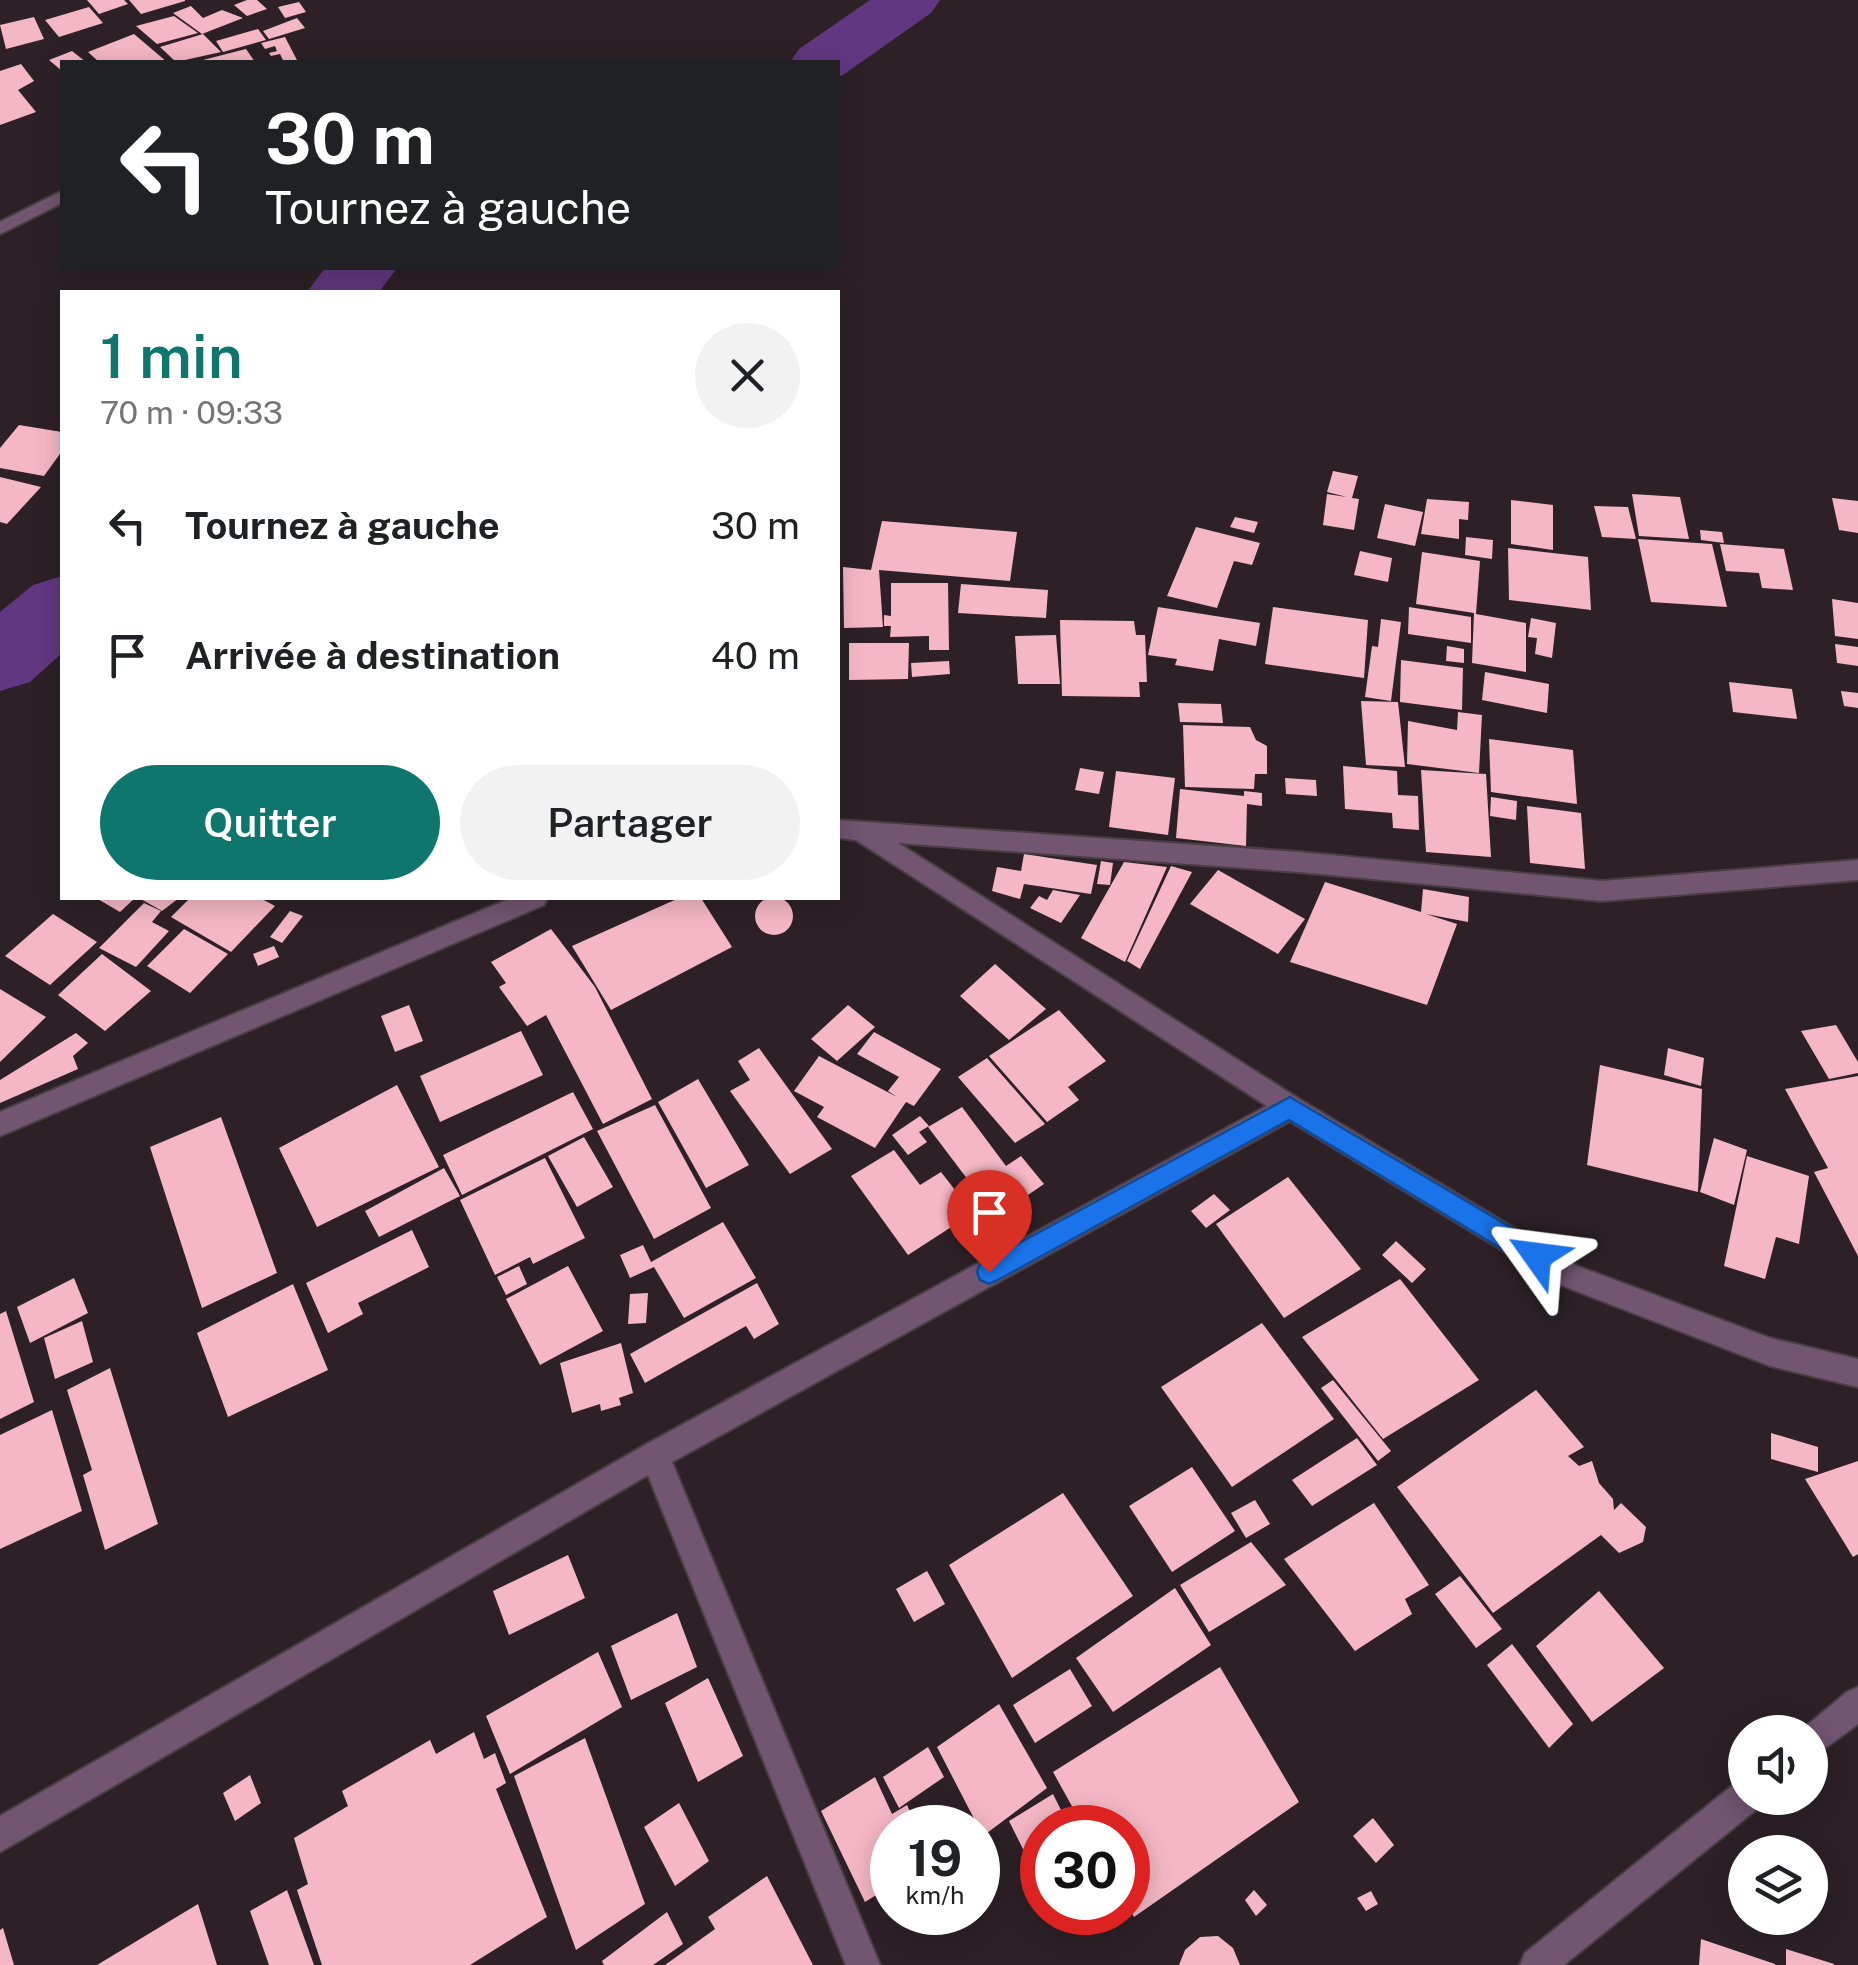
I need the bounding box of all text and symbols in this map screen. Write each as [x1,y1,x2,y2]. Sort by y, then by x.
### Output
text: 30 m [265,97,435,180]
icon: left [100,100,230,230]
text: Tournez à gauche [265,181,631,234]
text: 1 min [100,321,243,392]
button: close [695,323,800,428]
text: 70 m · 09:33 [100,394,283,431]
icon: left [100,498,155,553]
text: Tournez à gauche [185,503,500,548]
text: 30 m [711,503,800,548]
icon: arrive [100,628,155,683]
text: Arrivée à destination [185,633,560,678]
text: 40 m [711,633,800,678]
button: Quitter [100,765,440,880]
button: Partager [460,765,800,880]
pin [947,1170,1032,1273]
icon: arrive [962,1185,1017,1240]
position arrow [1485,1204,1589,1308]
map controls [1728,1715,1828,1935]
button: sound [1728,1715,1828,1815]
speed limit sign: 30 [1020,1805,1150,1935]
text: 19 [908,1828,962,1887]
button: layers [1728,1835,1828,1935]
text: km/h [906,1880,964,1910]

